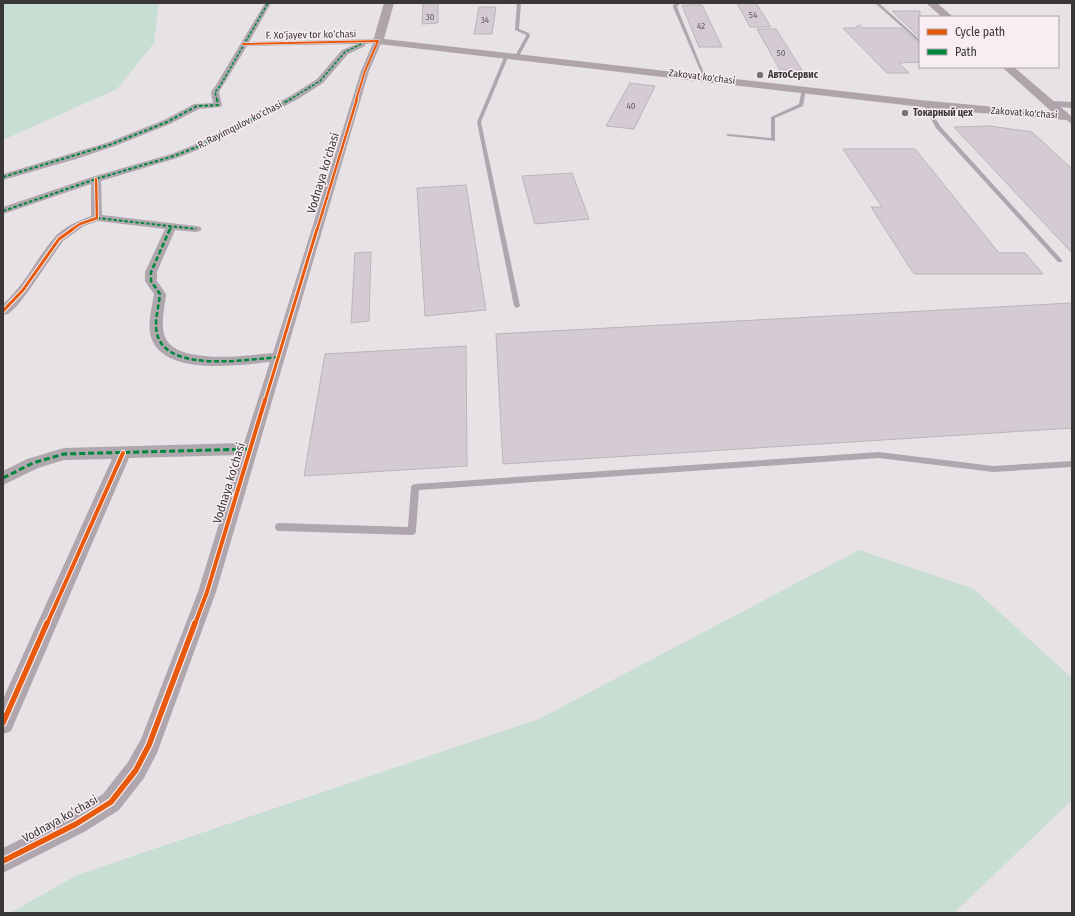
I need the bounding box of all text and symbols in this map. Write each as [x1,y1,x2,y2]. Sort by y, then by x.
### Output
house number: 54 [749,10,758,20]
house number: 30 [426,12,435,22]
house number: 34 [481,15,490,25]
legend [919,16,1059,68]
house number: 42 [697,21,705,31]
text: Cycle path [955,25,1005,39]
street label: F. Xo‘jayev tor ko‘chasi [266,28,356,42]
text: Path [955,45,977,59]
house number: 50 [777,48,786,58]
street label: Zakovat ko'chasi [668,67,736,87]
place label: АвтоСервис [767,69,819,81]
marker: АвтоСервис [755,70,765,80]
street label: R. Rayimqulov ko‘chasi [196,99,284,151]
house number: 40 [626,101,636,111]
street label: Zakovat ko'chasi [990,105,1058,121]
place label: Токарный цех [913,107,973,119]
marker: Токарный цех [900,108,910,118]
street label: Vodnaya ko‘chasi [304,131,342,215]
street label: Vodnaya ko‘chasi [210,441,248,525]
street label: Vodnaya ko‘chasi [20,793,100,845]

